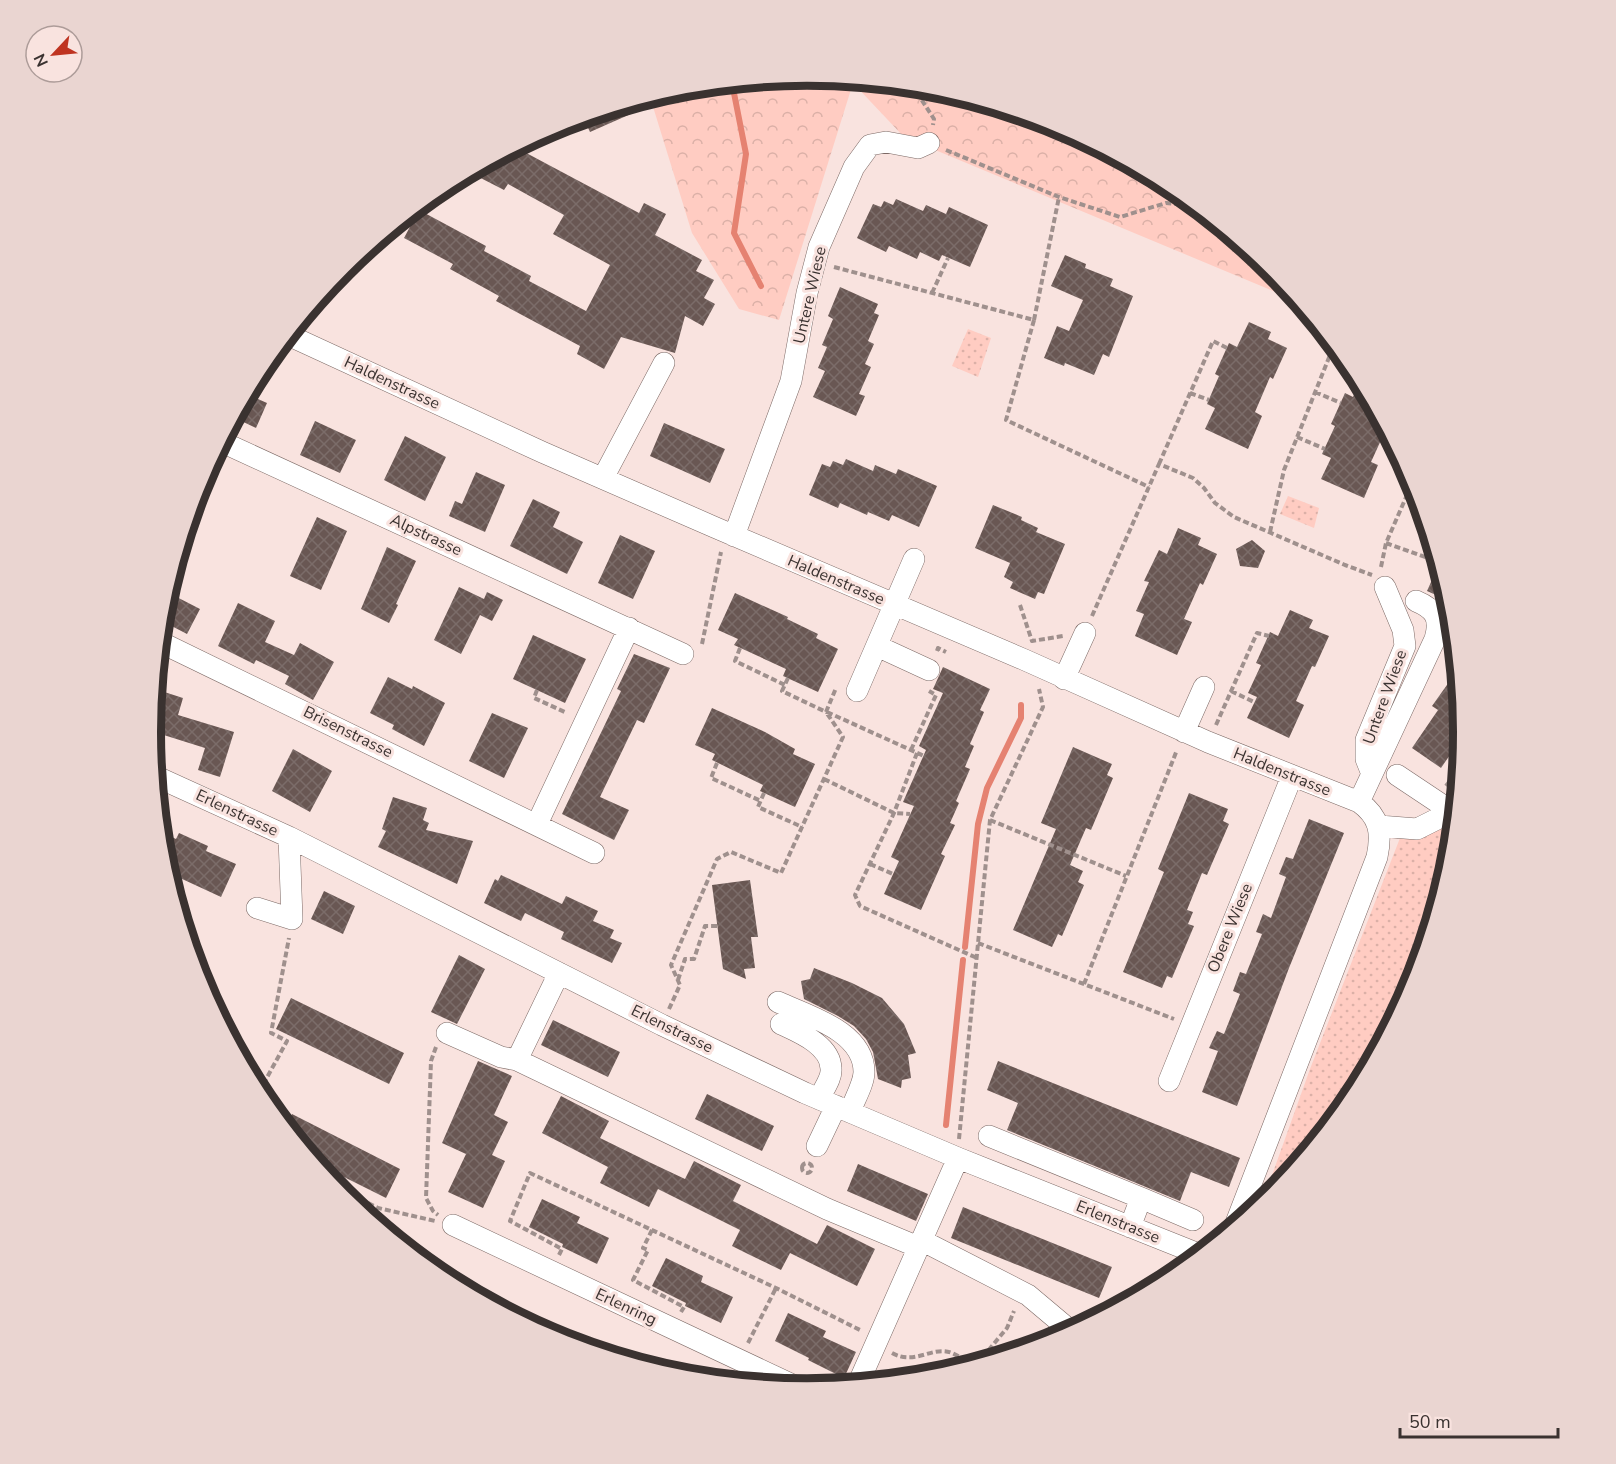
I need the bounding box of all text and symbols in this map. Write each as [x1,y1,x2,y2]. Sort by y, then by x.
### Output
north arrow [24,24,84,84]
text: N [29,50,54,70]
street label: Untere Wiese [788,244,832,346]
street label: Haldenstrasse [340,351,444,415]
street label: Alpstrasse [386,509,466,561]
street label: Haldenstrasse [784,550,888,610]
street label: Untere Wiese [1358,647,1412,747]
street label: Brisenstrasse [300,701,396,763]
street label: Haldenstrasse [1230,742,1334,802]
street label: Erlenstrasse [192,784,282,842]
street label: Obere Wiese [1202,880,1258,976]
street label: Erlenstrasse [627,1000,717,1058]
street label: Erlenstrasse [1073,1195,1163,1249]
street label: Erlenring [592,1283,660,1331]
scale bar [1400,1401,1558,1439]
text: 50 m [1409,1410,1451,1434]

